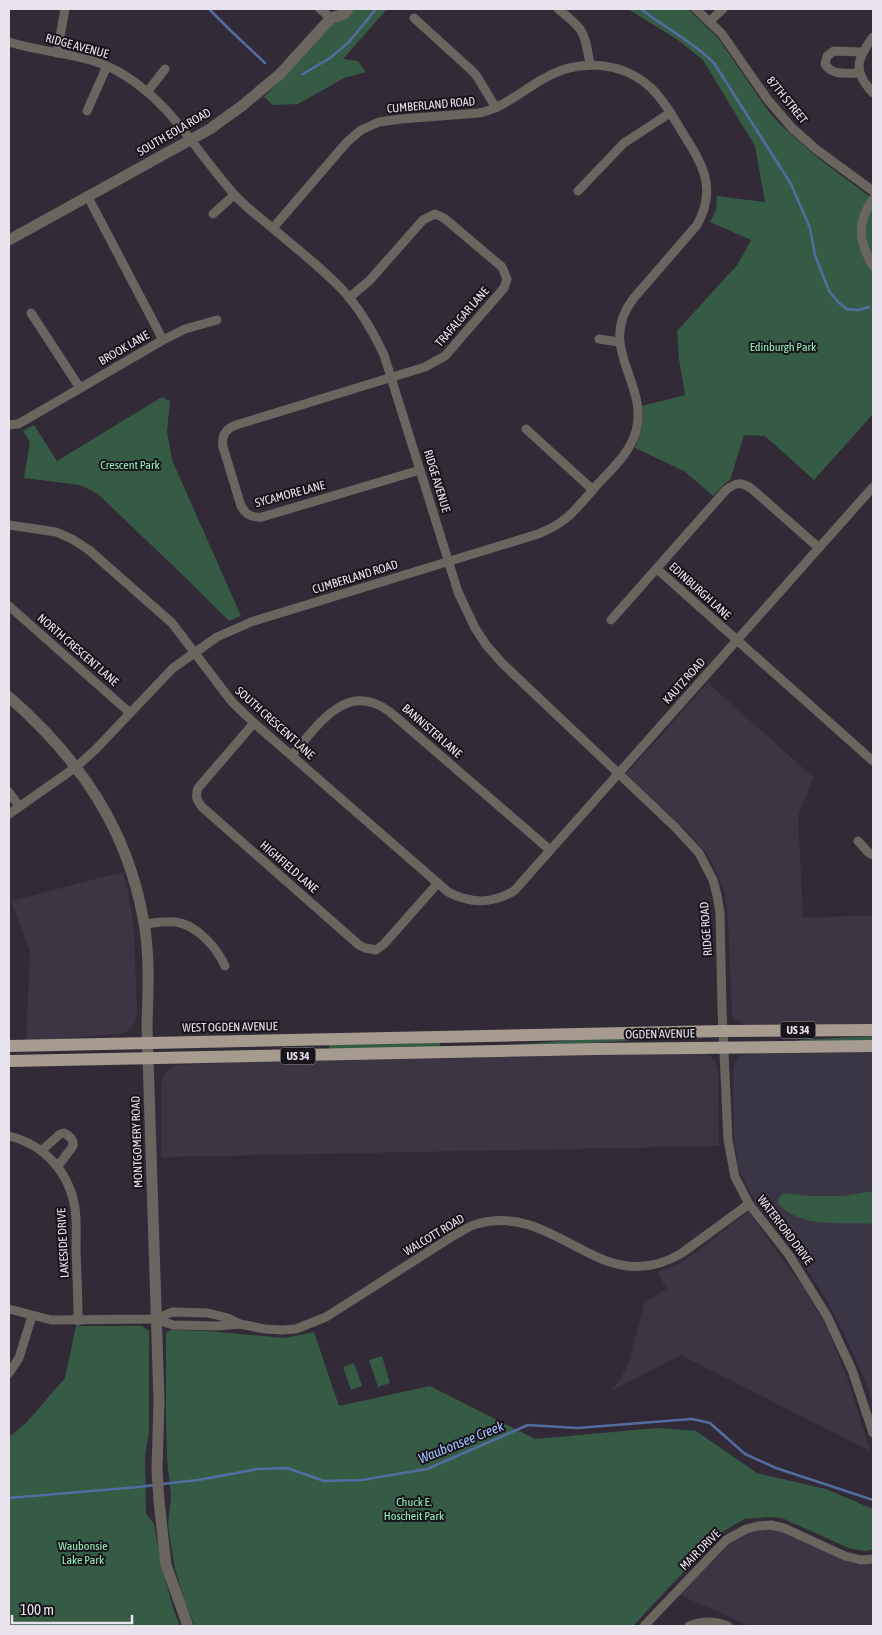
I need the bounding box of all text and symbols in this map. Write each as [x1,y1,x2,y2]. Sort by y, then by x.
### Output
street label: RIDGE AVENUE [44,31,110,61]
street label: 87TH STREET [764,73,811,127]
street label: CUMBERLAND ROAD [386,94,476,116]
street label: SOUTH EOLA ROAD [135,105,214,159]
street label: TRAFALGAR LANE [432,284,492,350]
street label: BROOK LANE [96,328,152,368]
park label: Edinburgh Park [750,340,817,354]
street label: RIDGE AVENUE [421,448,453,514]
park label: Crescent Park [100,458,160,472]
street label: SYCAMORE LANE [253,478,327,510]
street label: CUMBERLAND ROAD [311,557,400,597]
street label: EDINBURGH LANE [666,560,734,622]
street label: NORTH CRESCENT LANE [35,611,121,689]
street label: KAUTZ ROAD [660,655,708,707]
street label: SOUTH CRESCENT LANE [232,684,318,762]
street label: BANNISTER LANE [399,701,465,761]
street label: HIGHFIELD LANE [257,838,321,896]
street label: RIDGE ROAD [697,901,715,957]
street label: WEST OGDEN AVENUE [182,1019,278,1035]
road number: US 34 [780,1022,816,1038]
street label: OGDEN AVENUE [625,1026,695,1042]
road number: US 34 [280,1048,316,1064]
street label: MONTGOMERY ROAD [128,1095,146,1188]
street label: WATERFORD DRIVE [754,1193,816,1267]
street label: LAKESIDE DRIVE [54,1208,72,1278]
street label: WALCOTT ROAD [401,1211,467,1259]
water label: Waubonsee Creek [416,1417,507,1466]
park label: Chuck E. Hoscheit Park [384,1495,445,1523]
street label: MAIR DRIVE [677,1527,723,1573]
park label: Waubonsie Lake Park [58,1539,108,1567]
scale bar [12,1592,132,1624]
text: 100 m [20,1601,54,1618]

